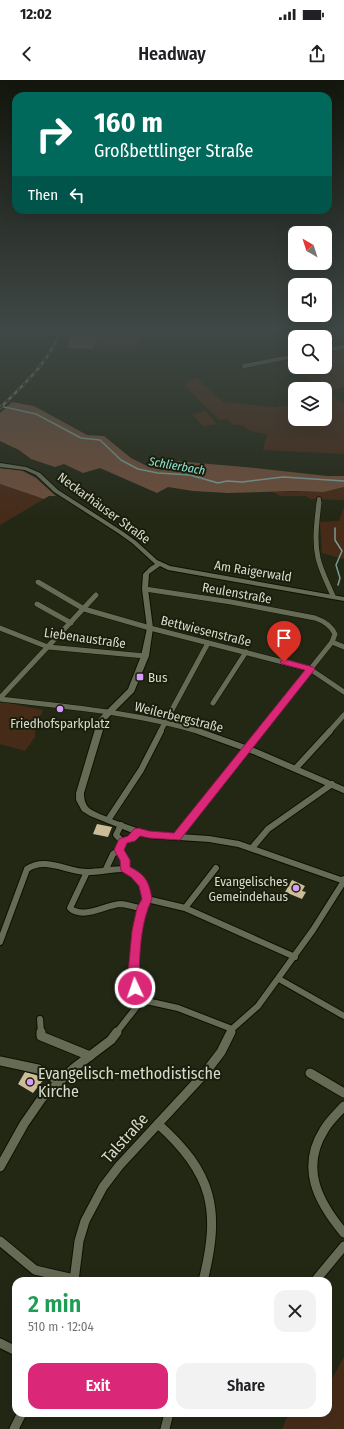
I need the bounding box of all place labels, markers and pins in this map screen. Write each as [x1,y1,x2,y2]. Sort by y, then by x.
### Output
pin [267,621,301,662]
place label: Bus [148,670,168,685]
marker: Bus [135,672,145,682]
marker: Friedhofsparkplatz [55,704,65,714]
place label: Friedhofsparkplatz [10,716,110,731]
place label: Evangelisches Gemeindehaus [209,874,288,904]
marker: Evangelisches Gemeindehaus [291,883,301,893]
place label: Evangelisch-methodistische Kirche [38,1064,221,1101]
marker: Evangelisch-methodistische Kirche [25,1077,35,1087]

